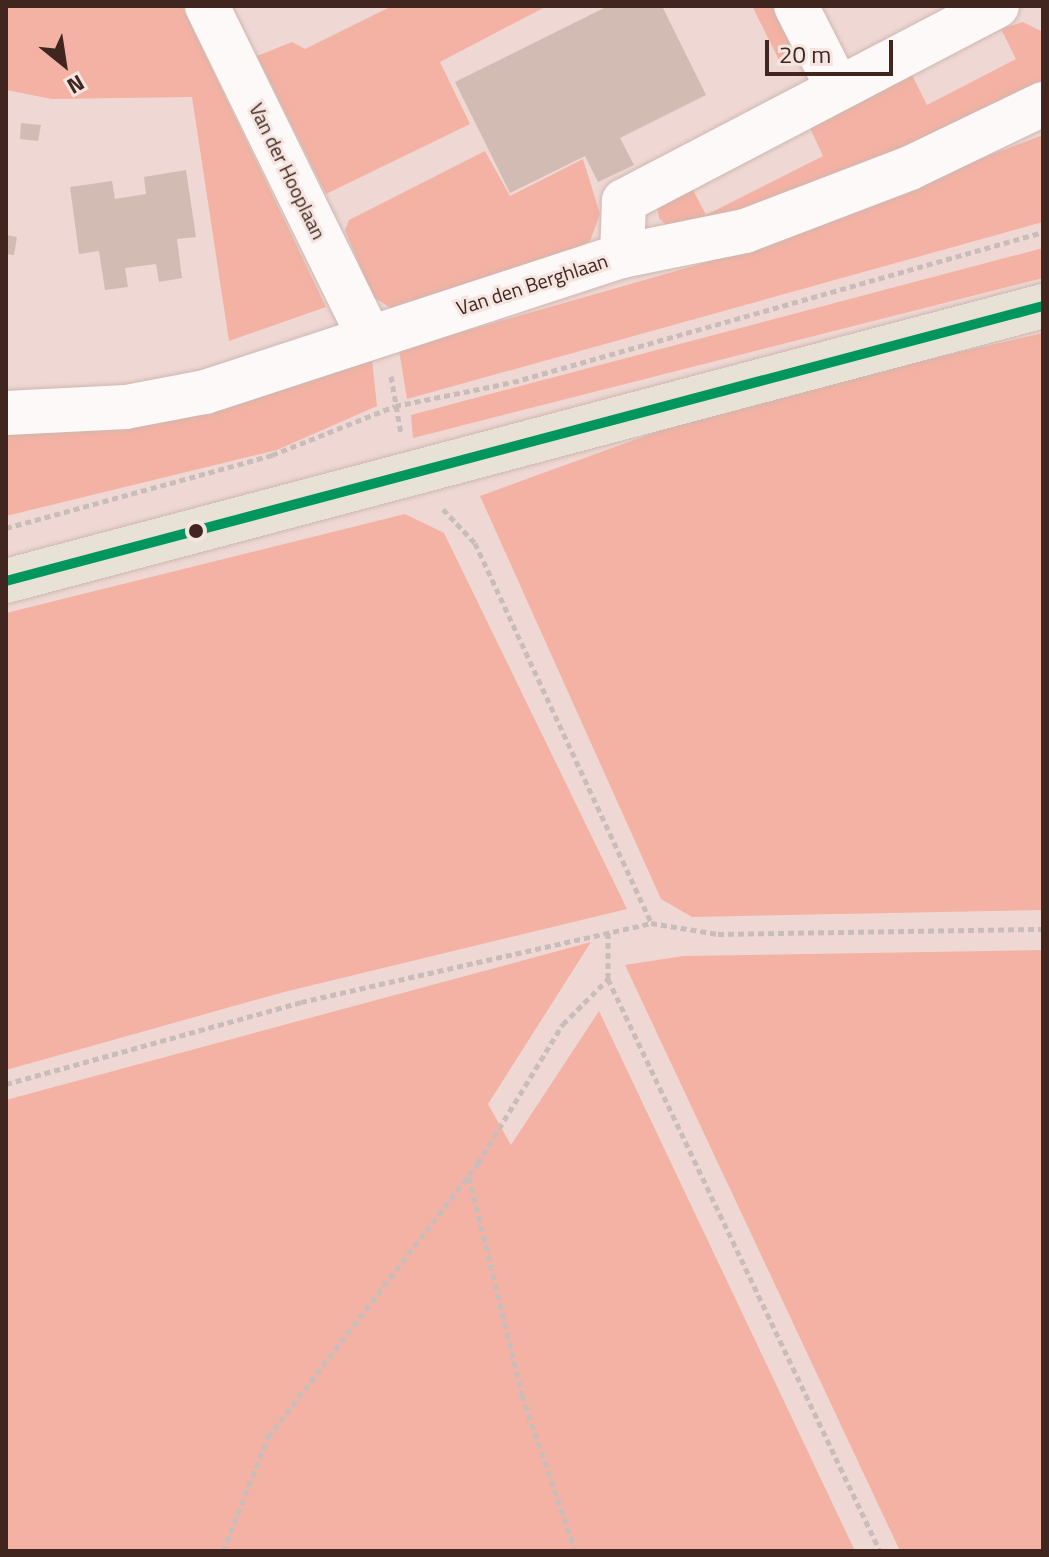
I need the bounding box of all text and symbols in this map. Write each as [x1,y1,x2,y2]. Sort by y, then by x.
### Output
north arrow [24,24,104,104]
scale bar [769,24,897,74]
text: 20 m [779,36,831,72]
text: N [61,66,91,103]
street label: Van der Hooplaan [245,99,331,243]
street label: Van den Berghlaan [453,248,611,320]
unlabelled marker [188,523,204,539]

